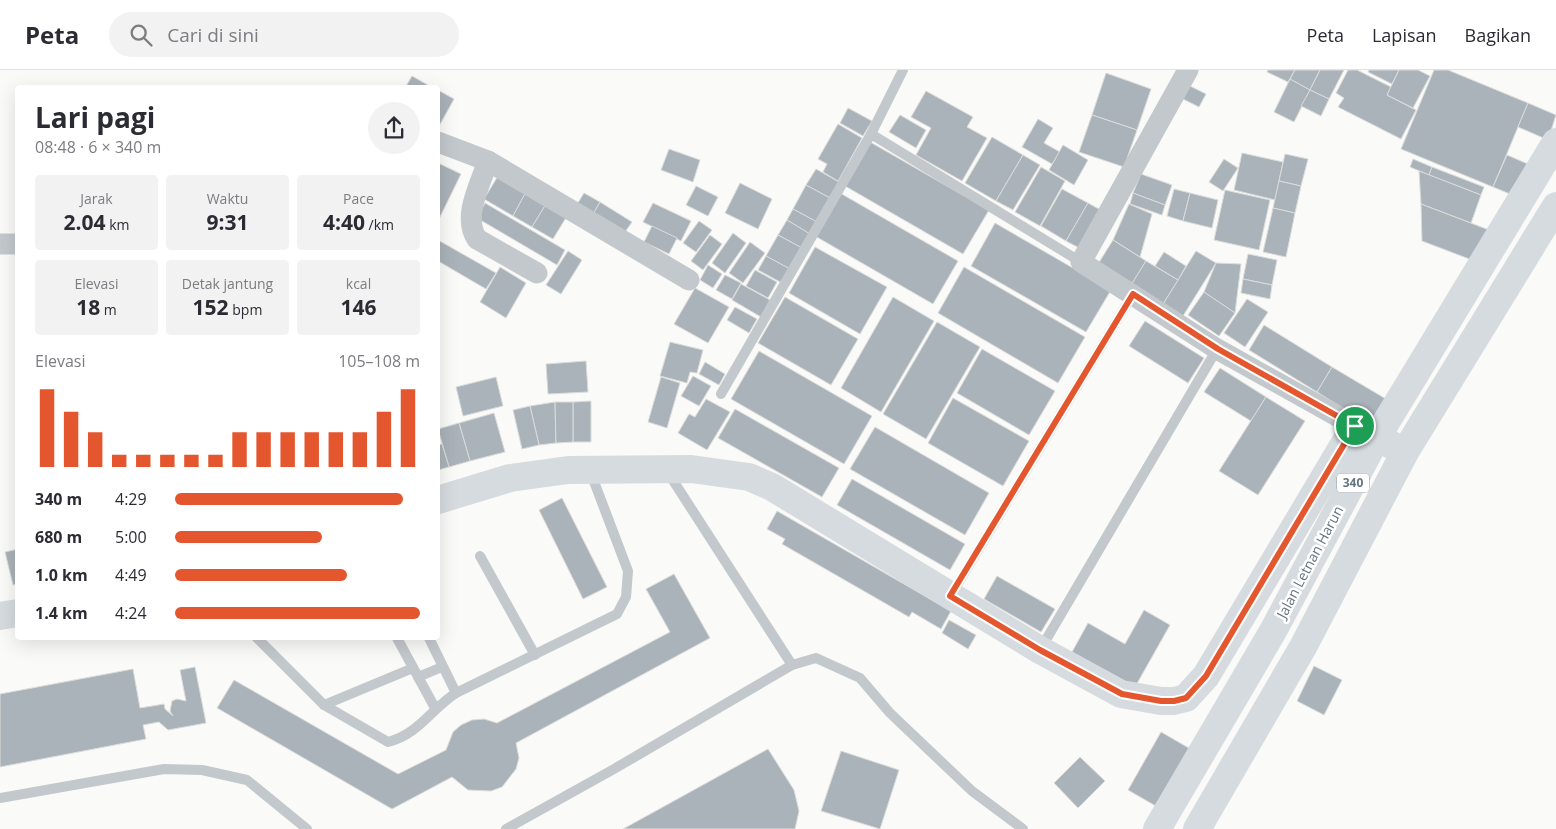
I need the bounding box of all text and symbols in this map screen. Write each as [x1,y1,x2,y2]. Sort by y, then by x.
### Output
search box [109,12,459,57]
text: Peta [25,18,79,51]
icon: search [127,21,155,49]
text: Cari di sini [167,22,259,48]
text: Peta [1307,23,1344,47]
text: Lapisan [1372,23,1437,47]
text: Bagikan [1465,23,1531,47]
text: Lari pagi [35,98,155,136]
button: share [368,102,420,154]
text: 08:48 · 6 × 340 m [35,136,161,158]
text: Jarak [80,189,113,208]
text: Waktu [207,189,248,208]
text: Pace [343,189,374,208]
text: 2.04 [64,208,106,236]
text: 9:31 [206,208,249,236]
text: 4:40 [323,208,365,236]
text: km [106,215,129,234]
text: /km [365,215,394,234]
text: Elevasi [74,274,119,293]
text: Detak jantung [182,274,273,293]
text: kcal [346,274,371,293]
text: 18 [76,293,100,321]
text: 152 [193,293,229,321]
text: 146 [340,293,377,321]
text: m [100,300,117,319]
text: bpm [229,300,262,319]
text: Elevasi [35,350,85,372]
text: 105–108 m [338,350,420,372]
pin [1334,405,1376,447]
icon: arrive [1341,412,1369,440]
road number: 340 [1337,473,1369,492]
text: 340 m [35,488,82,510]
text: 4:29 [115,488,147,510]
street label: Jalan Letnan Harun [1271,502,1347,623]
text: 680 m [35,526,82,548]
text: 5:00 [115,526,147,548]
text: 1.0 km [35,564,88,586]
text: 4:49 [115,564,147,586]
text: 1.4 km [35,602,88,624]
text: 4:24 [115,602,147,624]

